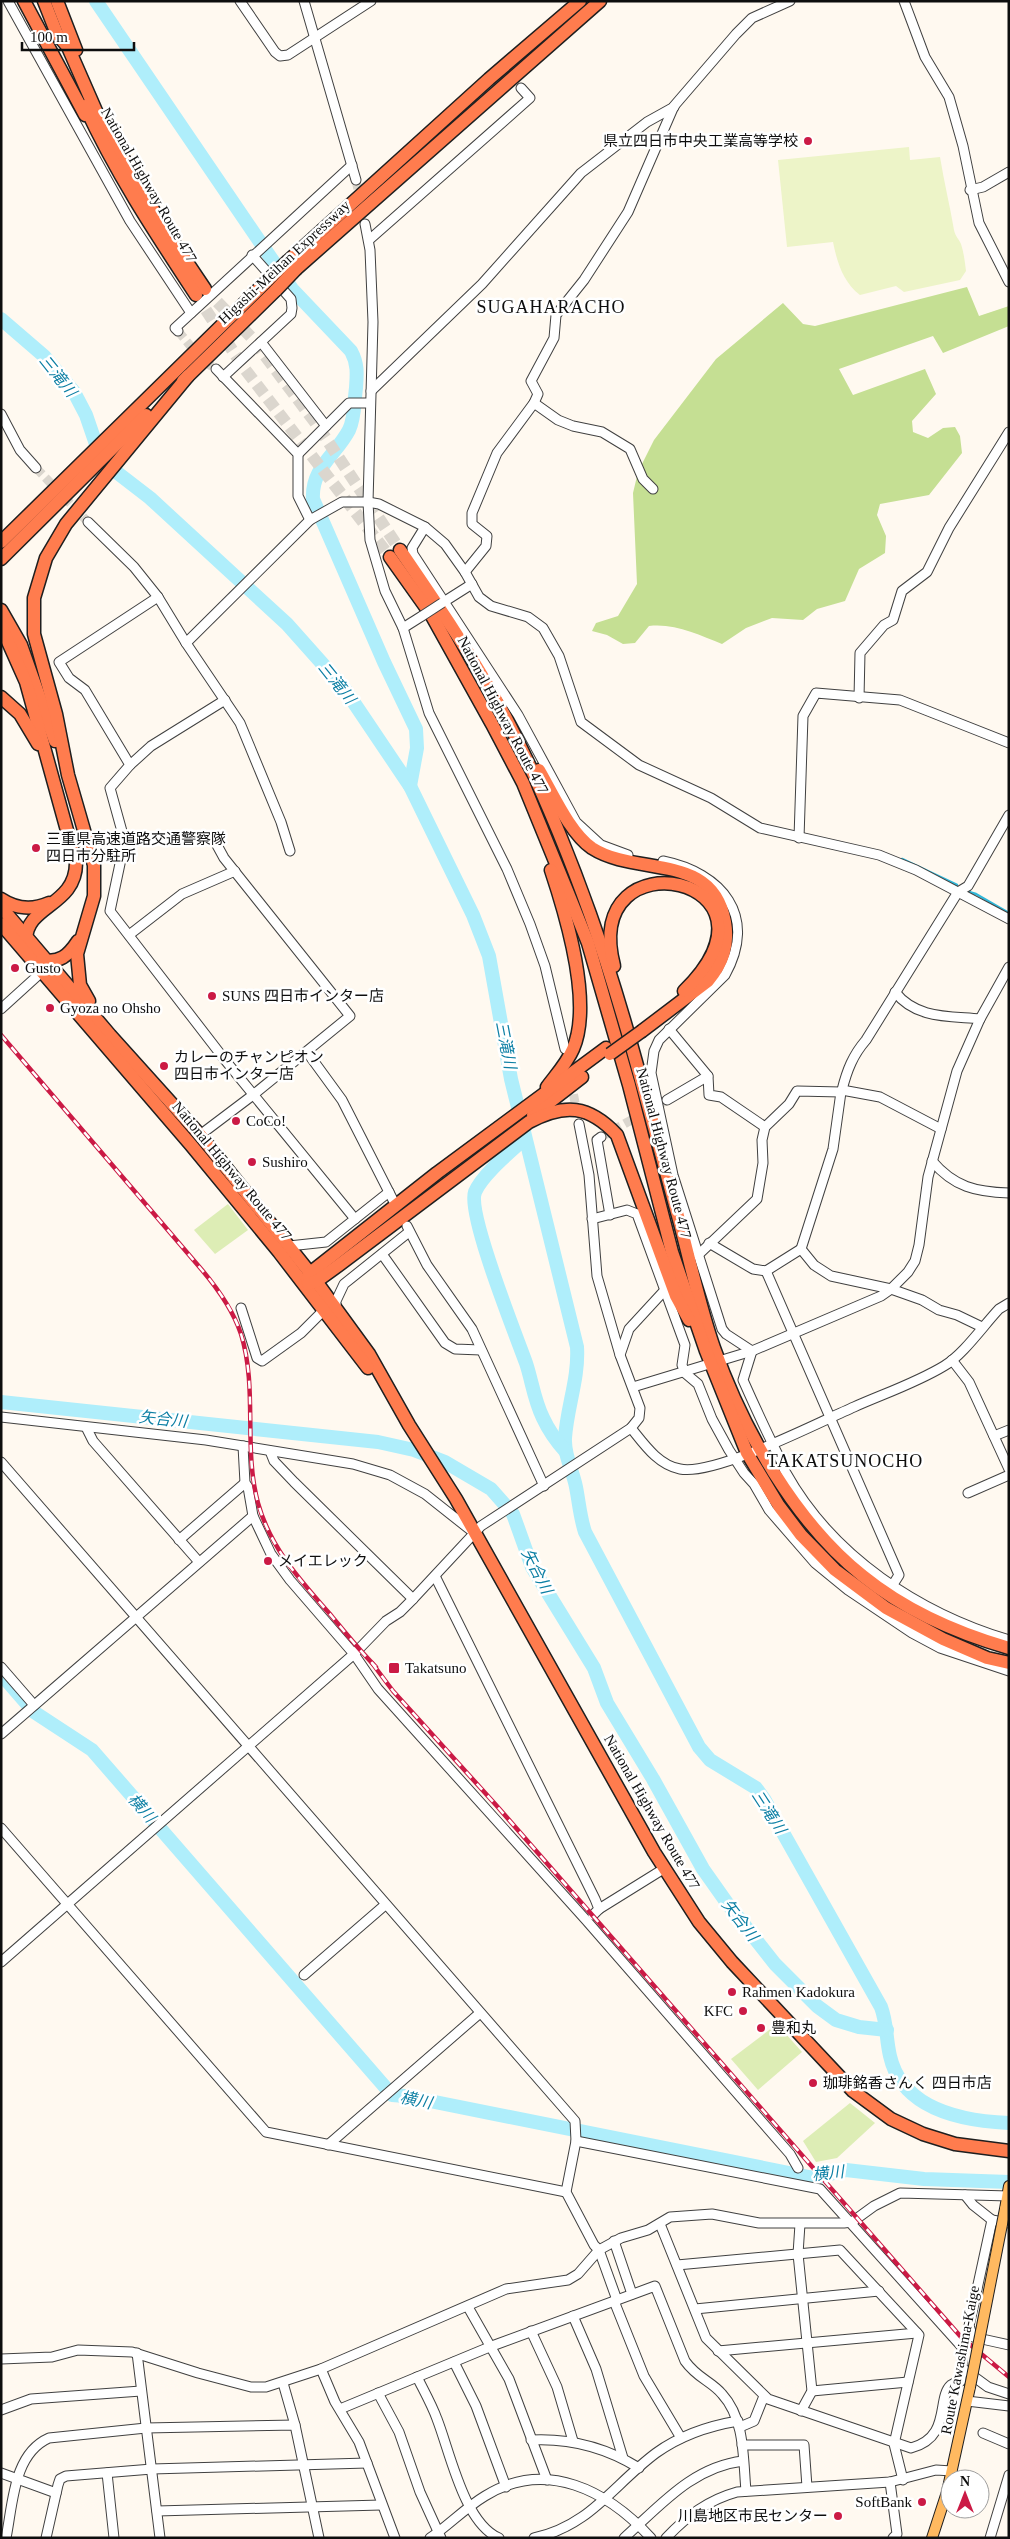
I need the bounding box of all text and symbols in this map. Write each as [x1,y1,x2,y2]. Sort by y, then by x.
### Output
scale bar [22,20,135,52]
text: 100 m [30,29,68,45]
street label: National Highway Route 477 [98,105,200,266]
place label: 県立四日市中央工業高等学校 [603,133,798,149]
marker: 県立四日市中央工業高等学校 [802,135,814,147]
street label: Higashi-Meihan Expressway [215,197,353,327]
district label: SUGAHARACHO [476,297,626,317]
water label: 三滝川 [36,352,81,402]
street label: National Highway Route 477 [455,633,552,797]
water label: 三滝川 [315,659,360,709]
place label: 三重県高速道路交通警察隊 四日市分駐所 [46,831,226,864]
marker: 三重県高速道路交通警察隊 四日市分駐所 [30,842,42,854]
place label: Gusto [25,960,61,976]
marker: Gusto [9,962,21,974]
place label: SUNS 四日市インター店 [222,988,384,1004]
marker: SUNS 四日市インター店 [206,990,218,1002]
place label: Gyoza no Ohsho [60,1000,161,1016]
marker: Gyoza no Ohsho [44,1002,56,1014]
water label: 三滝川 [493,1020,519,1072]
place label: カレーのチャンピオン 四日市インター店 [174,1049,324,1082]
marker: カレーのチャンピオン 四日市インター店 [158,1060,170,1072]
street label: National Highway Route 477 [633,1066,695,1241]
street label: National Highway Route 477 [169,1098,295,1244]
place label: CoCo! [246,1113,286,1129]
marker: CoCo! [230,1115,242,1127]
place label: Sushiro [262,1154,308,1170]
marker: Sushiro [246,1156,258,1168]
water label: 矢合川 [138,1408,190,1430]
district label: TAKATSUNOCHO [767,1451,923,1471]
water label: 矢合川 [519,1546,556,1598]
place label: メイエレック [278,1553,368,1569]
marker: メイエレック [262,1555,274,1567]
place label: Takatsuno [405,1660,466,1676]
marker: Takatsuno [387,1661,401,1675]
street label: National Highway Route 477 [601,1732,703,1893]
water label: 三滝川 [749,1787,790,1838]
water label: 横川 [125,1790,160,1827]
water label: 矢合川 [719,1896,763,1946]
place label: Rahmen Kadokura [742,1984,855,2000]
marker: Rahmen Kadokura [726,1986,738,1998]
place label: KFC [704,2003,733,2019]
marker: KFC [737,2005,749,2017]
place label: 豊和丸 [771,2020,816,2036]
marker: 豊和丸 [755,2022,767,2034]
place label: 珈琲銘香さんく 四日市店 [823,2074,992,2091]
marker: 珈琲銘香さんく 四日市店 [807,2077,819,2089]
water label: 横川 [399,2089,435,2112]
water label: 横川 [811,2163,847,2183]
street label: Route Kawashima-Kaige [938,2284,982,2436]
north arrow [940,2469,990,2519]
text: N [960,2474,970,2489]
place label: SoftBank [855,2494,912,2510]
marker: SoftBank [916,2496,928,2508]
place label: 川島地区市民センター [678,2508,828,2524]
marker: 川島地区市民センター [832,2510,844,2522]

